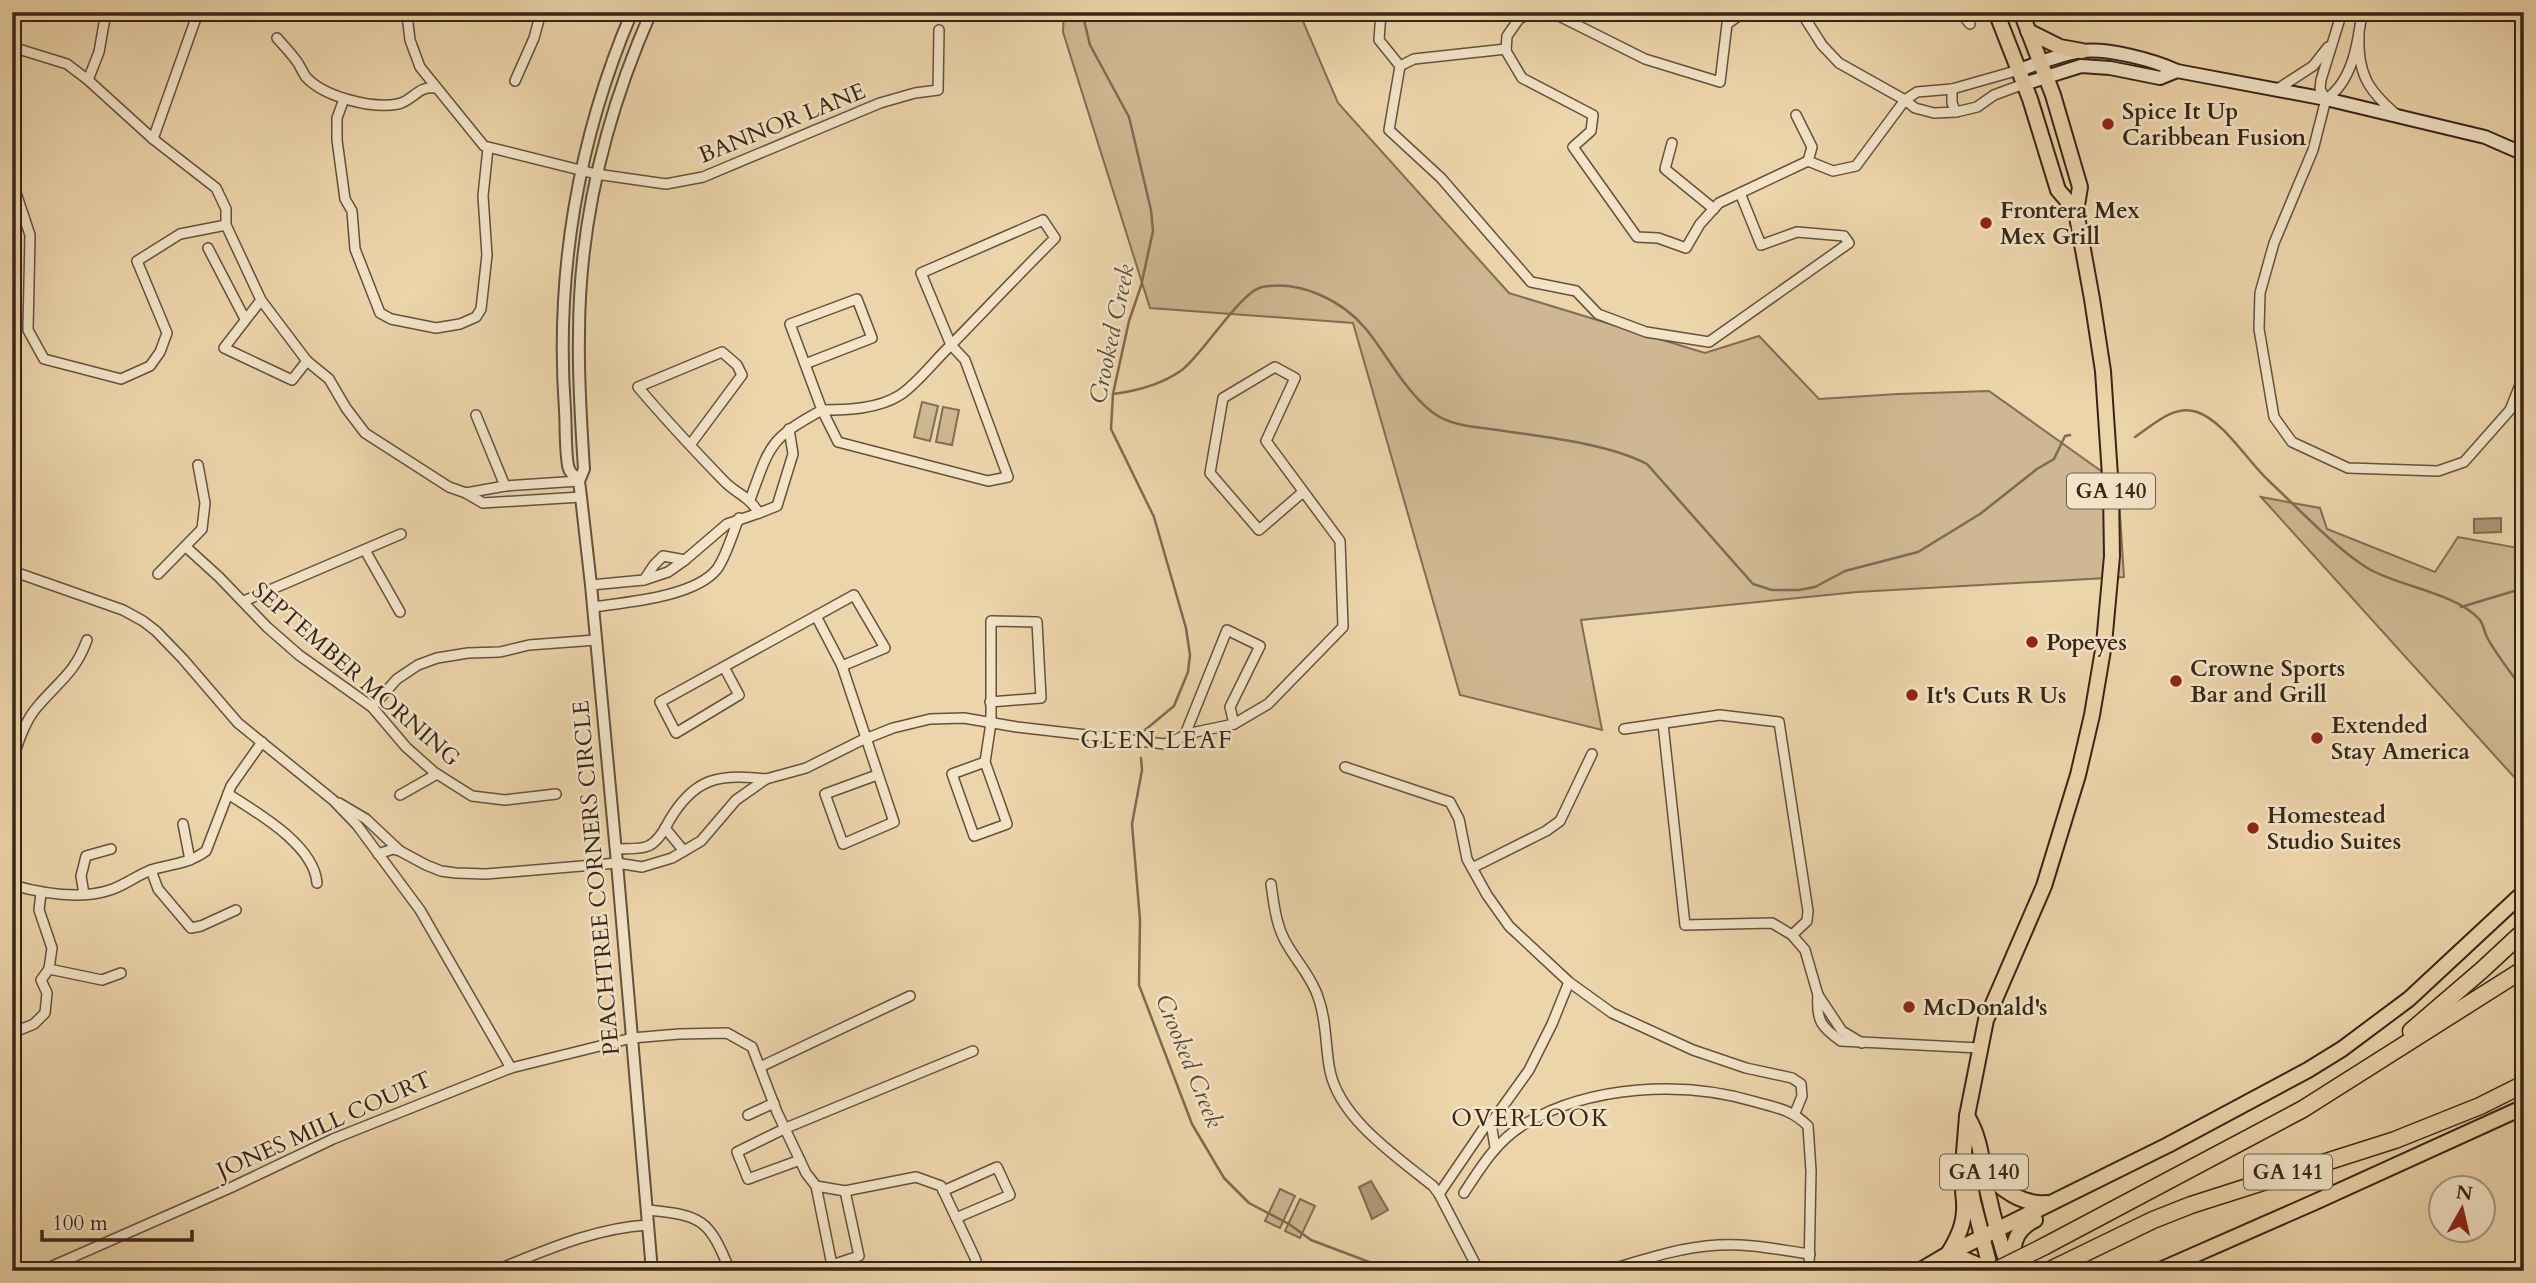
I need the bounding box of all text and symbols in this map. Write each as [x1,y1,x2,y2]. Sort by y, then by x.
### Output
street label: BANNOR LANE [694,75,870,171]
place label: Spice It Up Caribbean Fusion [2122,96,2307,153]
marker: Spice It Up Caribbean Fusion [2100,116,2116,132]
place label: Frontera Mex Mex Grill [2000,195,2140,252]
marker: Frontera Mex Mex Grill [1978,215,1994,231]
water label: Crooked Creek [1081,261,1143,407]
road number: GA 140 [2067,474,2155,508]
street label: SEPTEMBER MORNING [245,575,467,773]
place label: Popeyes [2046,627,2127,658]
marker: Popeyes [2024,634,2040,650]
place label: Crowne Sports Bar and Grill [2190,653,2345,710]
marker: Crowne Sports Bar and Grill [2168,673,2184,689]
place label: It's Cuts R Us [1926,680,2067,711]
marker: It's Cuts R Us [1904,687,1920,703]
street label: PEACHTREE CORNERS CIRCLE [565,699,627,1057]
place label: Extended Stay America [2331,710,2471,767]
district label: GLEN LEAF [1080,724,1234,757]
marker: Extended Stay America [2309,730,2325,746]
place label: Homestead Studio Suites [2267,800,2401,857]
marker: Homestead Studio Suites [2245,820,2261,836]
water label: Crooked Creek [1147,989,1231,1133]
place label: McDonald's [1923,992,2047,1023]
marker: McDonald's [1901,999,1917,1015]
street label: JONES MILL COURT [209,1064,436,1188]
district label: OVERLOOK [1451,1102,1611,1135]
road number: GA 140 [1940,1154,2028,1190]
road number: GA 141 [2244,1154,2332,1190]
north arrow [2428,1174,2498,1244]
text: N [2454,1179,2475,1207]
scale bar [42,1199,192,1243]
text: 100 m [52,1209,108,1238]

